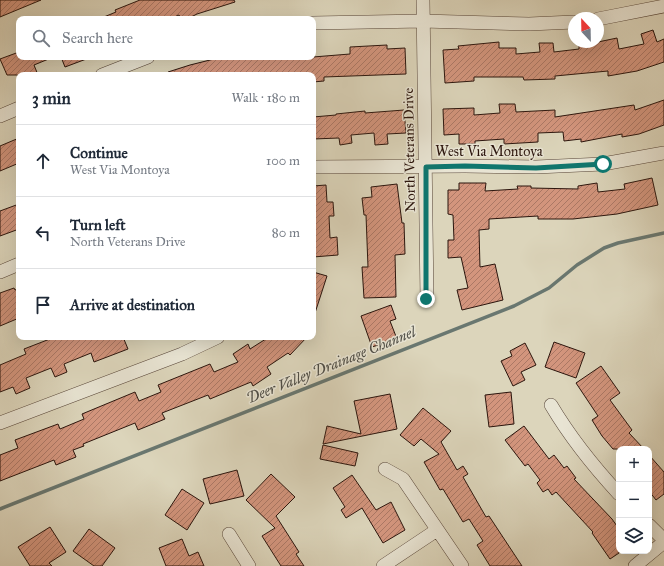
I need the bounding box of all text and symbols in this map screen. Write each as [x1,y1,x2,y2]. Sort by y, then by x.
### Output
north arrow [568,12,604,48]
search box [16,16,316,60]
icon: search [30,27,52,49]
text: Search here [62,29,133,47]
text: 3 min [32,88,71,109]
street label: North Veterans Drive [400,88,419,212]
text: Walk · 180 m [231,90,300,106]
street label: West Via Montoya [435,143,543,160]
text: Continue [70,144,128,162]
icon: ahead [32,150,54,172]
text: 100 m [266,153,300,169]
route start [594,155,612,173]
text: West Via Montoya [70,162,170,178]
text: Turn left [70,216,126,234]
icon: left [32,222,54,244]
text: 80 m [272,225,300,241]
text: North Veterans Drive [70,234,185,250]
route end [417,290,435,308]
icon: arrive [32,294,54,316]
text: Arrive at destination [70,296,195,314]
water label: Deer Valley Drainage Channel [244,322,420,407]
map controls [616,446,652,554]
button: + [616,446,652,482]
button: − [616,482,652,518]
button: layers [616,518,652,554]

